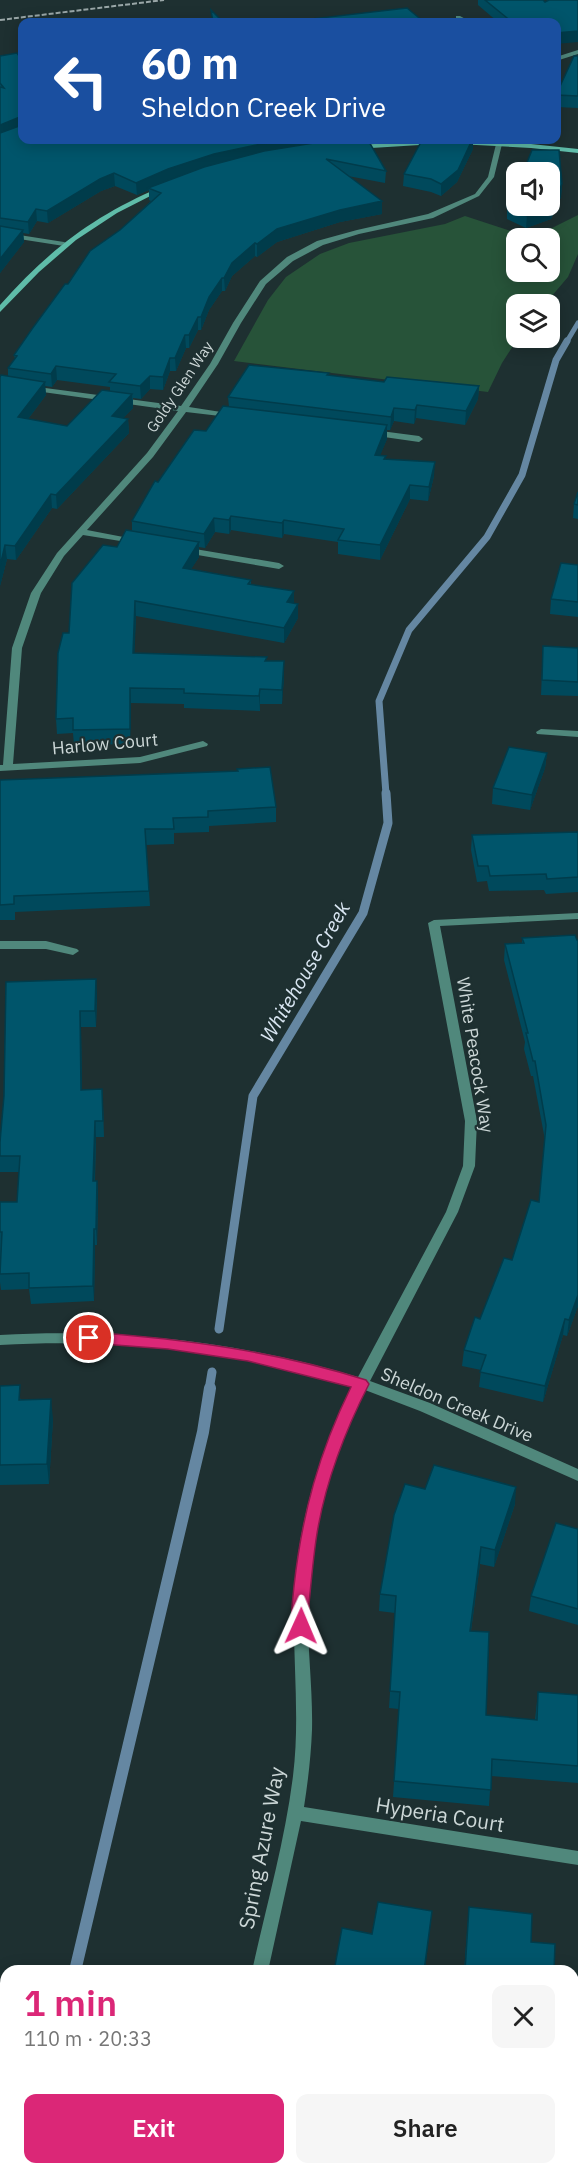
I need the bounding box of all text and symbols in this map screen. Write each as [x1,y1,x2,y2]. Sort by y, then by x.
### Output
text: 60 m [141,36,239,91]
icon: left [42,42,120,120]
text: Sheldon Creek Drive [141,89,386,124]
map controls [506,162,560,348]
button: sound [506,162,560,216]
button: search [506,228,560,282]
button: layers [506,294,560,348]
street label: Goldy Glen Way [142,337,217,436]
street label: Harlow Court [51,727,159,760]
water label: Whitehouse Creek [253,896,356,1047]
street label: White Peacock Way [452,975,499,1134]
pin [63,1312,114,1363]
icon: arrive [72,1321,105,1354]
street label: Sheldon Creek Drive [377,1362,537,1447]
position arrow [269,1594,333,1658]
street label: Spring Azure Way [232,1764,291,1931]
street label: Hyperia Court [374,1790,507,1838]
text: 1 min [24,1979,117,2026]
button: close [492,1985,555,2048]
text: 110 m · 20:33 [24,2025,152,2052]
button: Exit [24,2094,284,2163]
button: Share [296,2094,555,2163]

